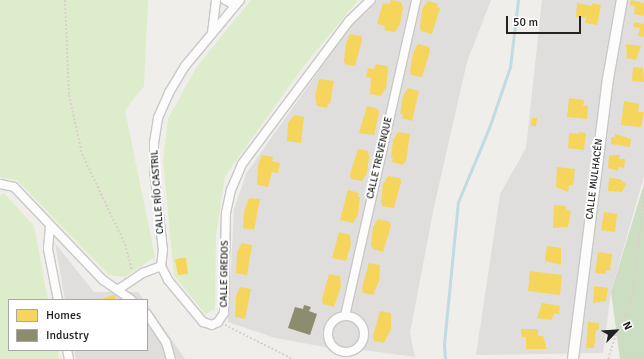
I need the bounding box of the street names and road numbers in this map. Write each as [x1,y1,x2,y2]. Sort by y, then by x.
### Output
street label: CALLE TREVENQUE [365,116,395,200]
street label: CALLE MULHACÉN [584,138,606,220]
street label: CALLE RÍO CASTRIL [149,149,167,235]
street label: CALLE GREDOS [218,240,232,308]

